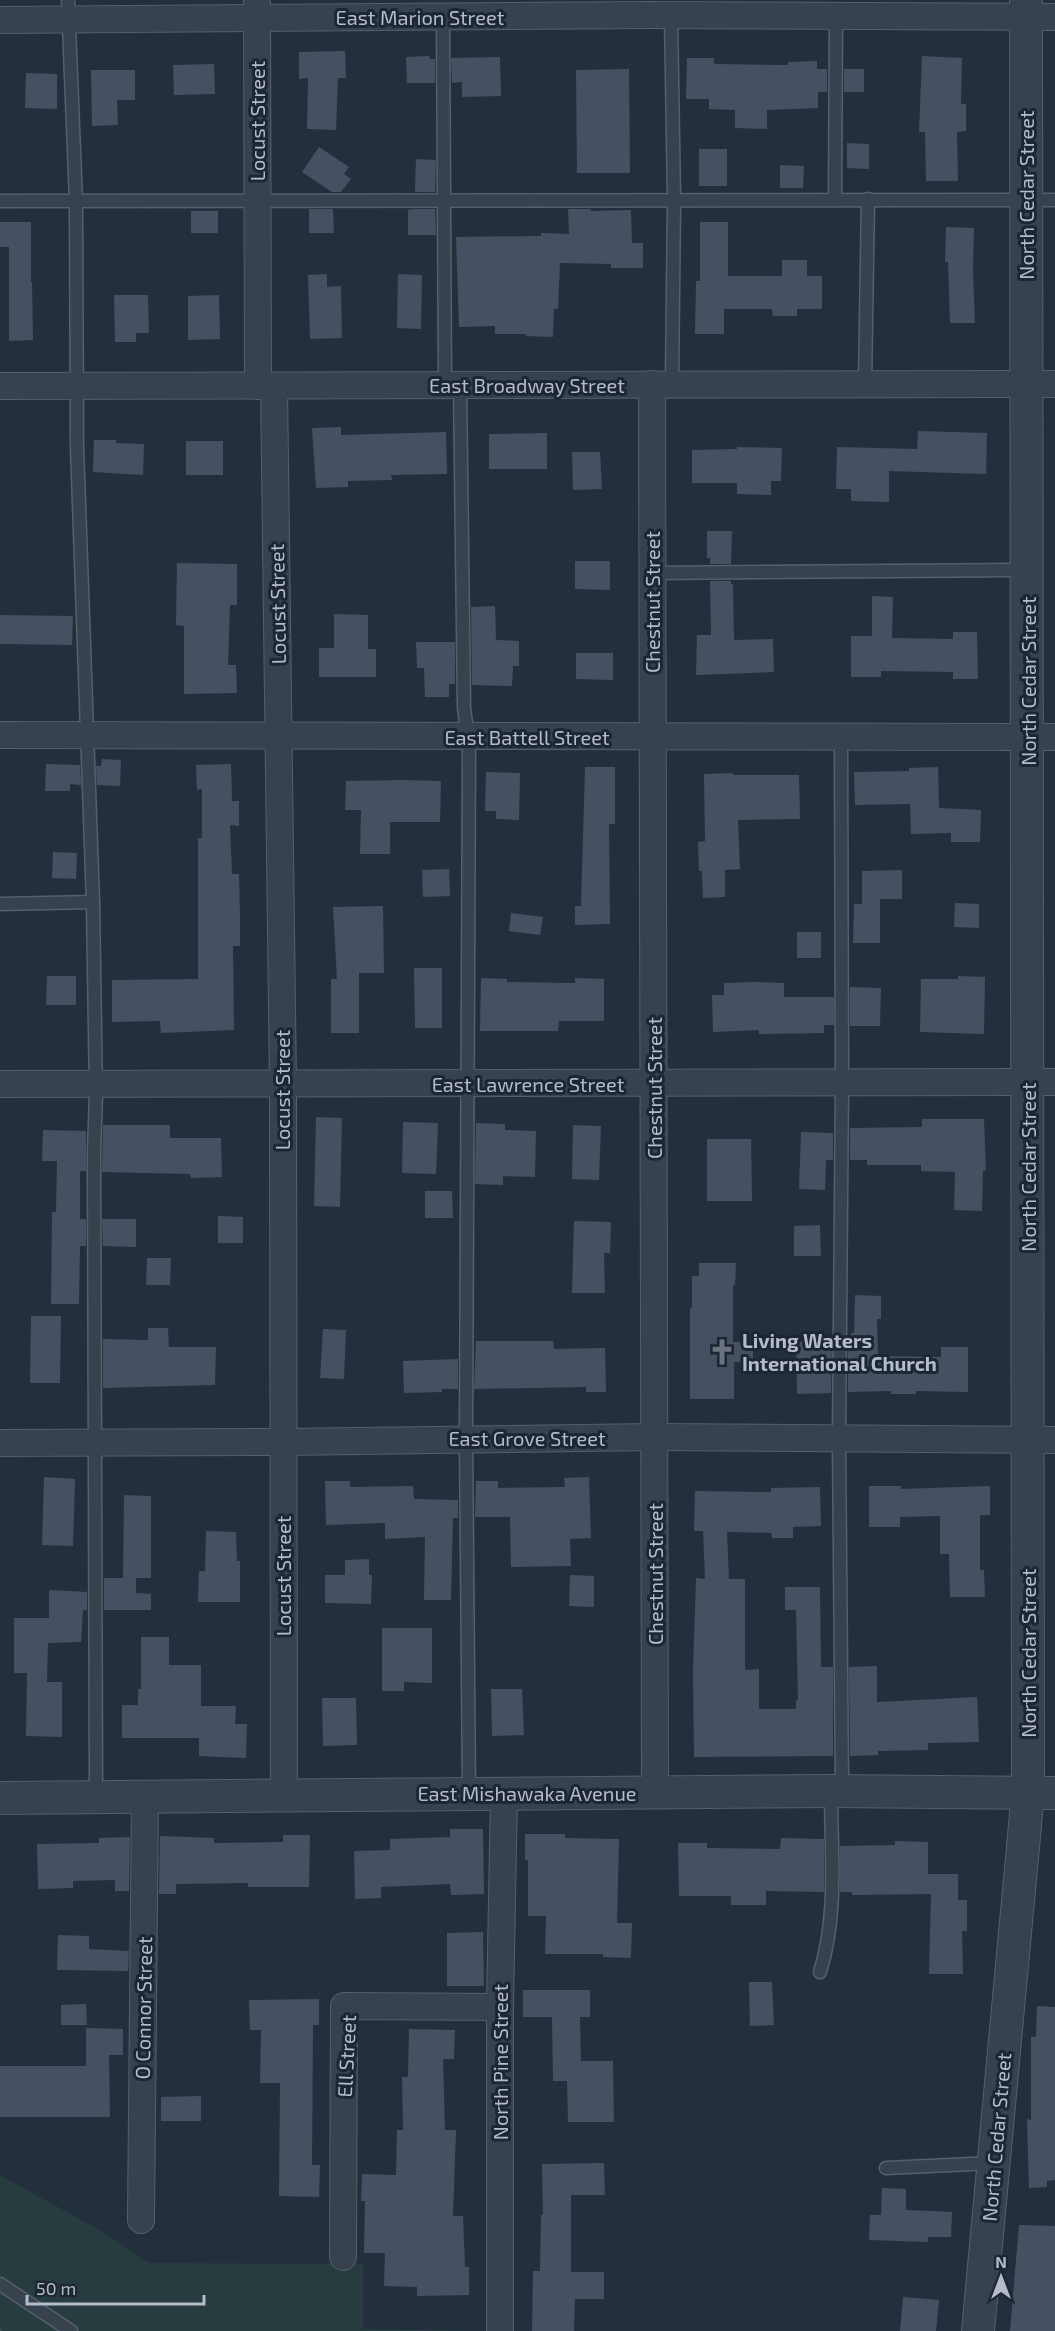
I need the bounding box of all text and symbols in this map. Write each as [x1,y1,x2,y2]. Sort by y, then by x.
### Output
street label: East Marion Street [336,5,505,29]
street label: Locust Street [245,60,269,181]
street label: North Cedar Street [1014,110,1038,280]
street label: East Broadway Street [429,373,625,397]
street label: Chestnut Street [640,531,664,673]
street label: Locust Street [264,543,290,665]
street label: North Cedar Street [1016,596,1040,766]
street label: East Battell Street [444,725,610,749]
street label: Chestnut Street [642,1017,666,1159]
street label: Locust Street [270,1029,294,1150]
street label: East Lawrence Street [432,1072,625,1096]
street label: North Cedar Street [1016,1082,1040,1252]
place label: Living Waters International Church [742,1328,937,1375]
church icon: Living Waters International Church [707,1337,737,1367]
street label: East Grove Street [448,1426,606,1450]
street label: Chestnut Street [643,1503,667,1645]
street label: Locust Street [271,1515,295,1636]
street label: North Cedar Street [1016,1568,1040,1738]
street label: East Mishawaka Avenue [417,1781,637,1805]
street label: O Connor Street [130,1936,156,2080]
street label: North Pine Street [488,1983,512,2140]
street label: Ell Street [332,2014,360,2098]
street label: North Cedar Street [977,2051,1015,2222]
north arrow [971,2247,1031,2307]
text: N [995,2252,1007,2271]
scale bar [27,2268,204,2306]
text: 50 m [36,2277,76,2299]

